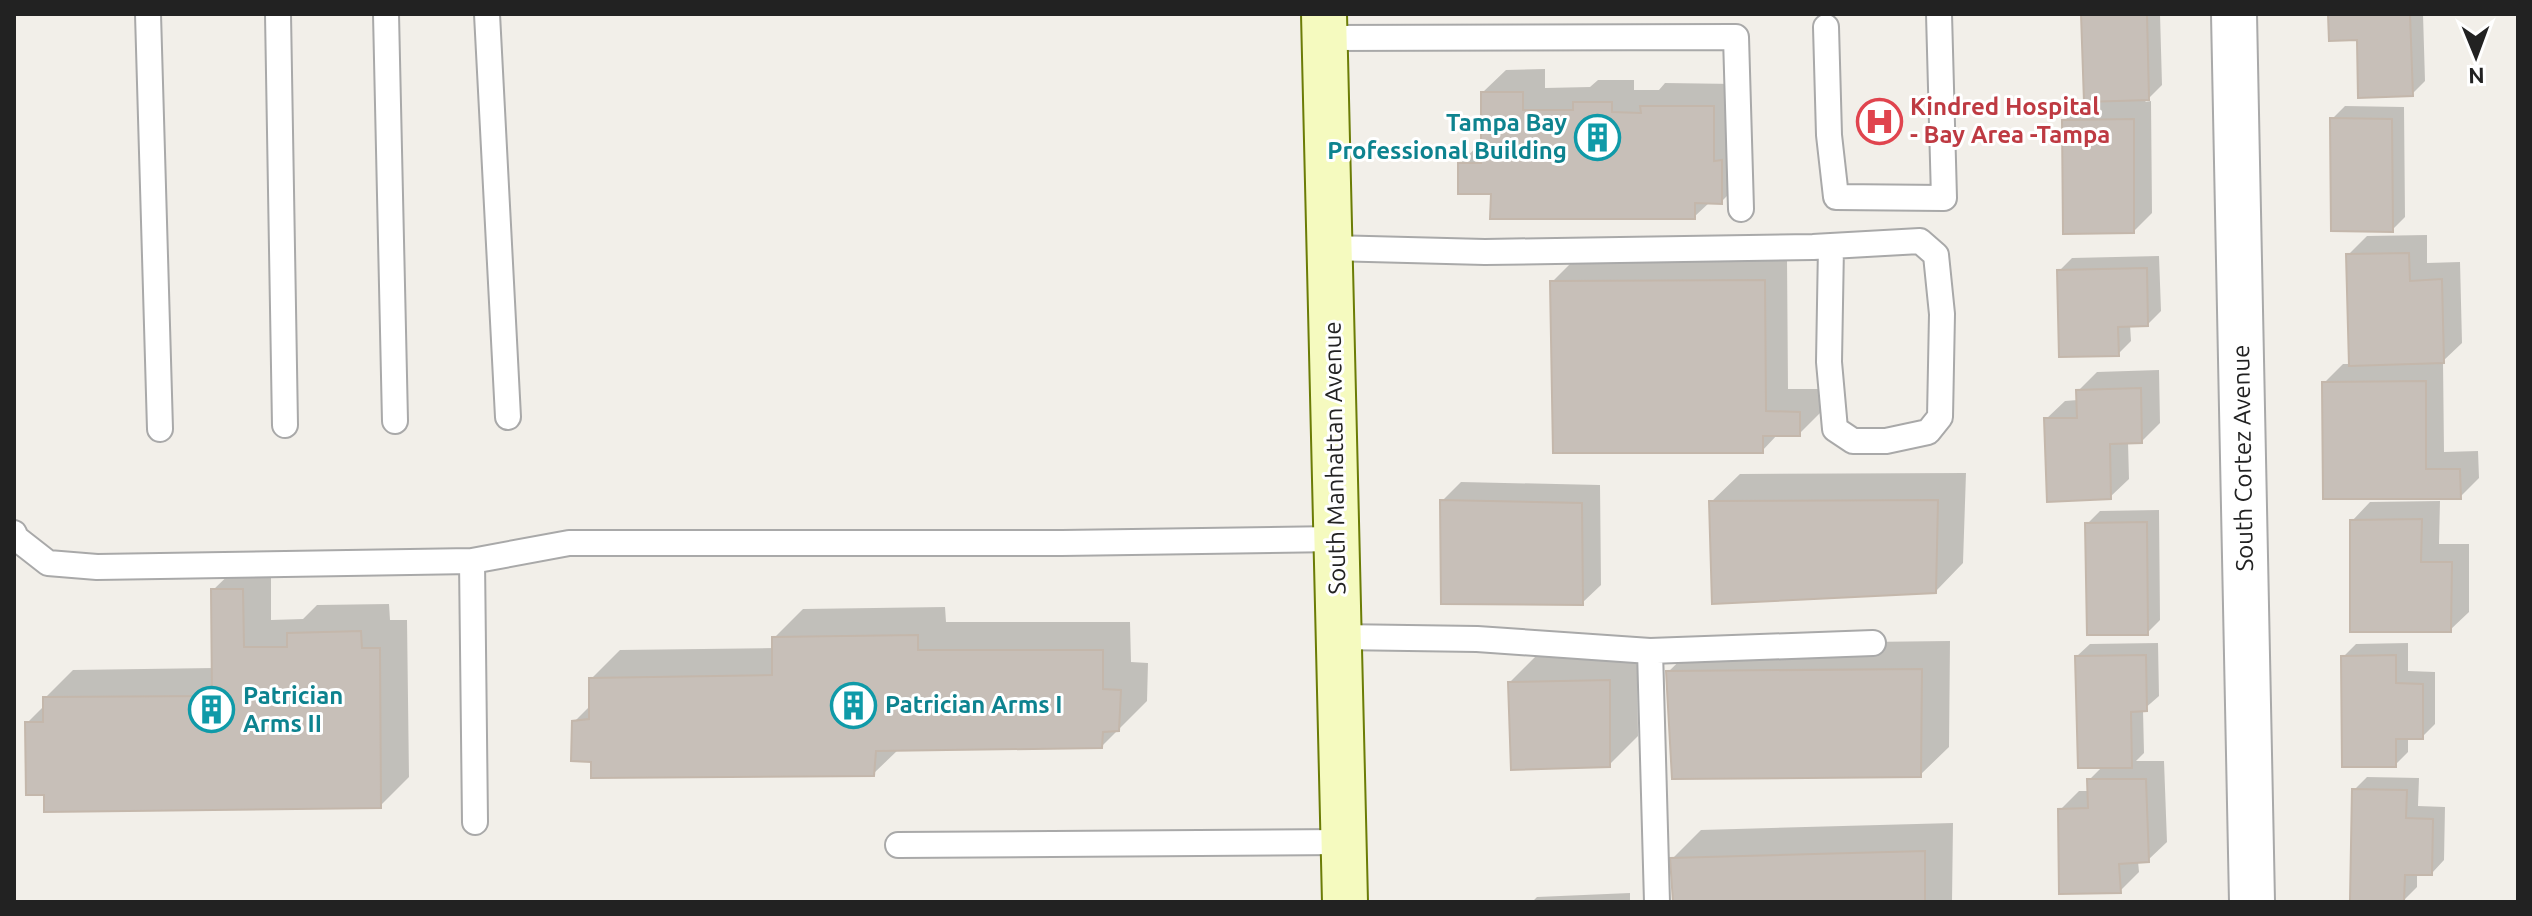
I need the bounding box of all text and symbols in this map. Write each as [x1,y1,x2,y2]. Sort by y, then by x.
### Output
north arrow [2436,16,2516,96]
text: N [2468,64,2485,89]
place label: Kindred Hospital - Bay Area -Tampa [1910,93,2110,148]
hospital icon: Kindred Hospital - Bay Area -Tampa [1855,97,1903,145]
place label: Tampa Bay Professional Building [1327,109,1567,164]
building icon: Tampa Bay Professional Building [1574,113,1622,161]
street label: South Manhattan Avenue [1319,321,1350,595]
street label: South Cortez Avenue [2227,344,2258,572]
building icon: Patrician Arms I [830,681,878,729]
place label: Patrician Arms II [243,682,343,737]
building icon: Patrician Arms II [188,686,236,734]
place label: Patrician Arms I [885,691,1063,718]

